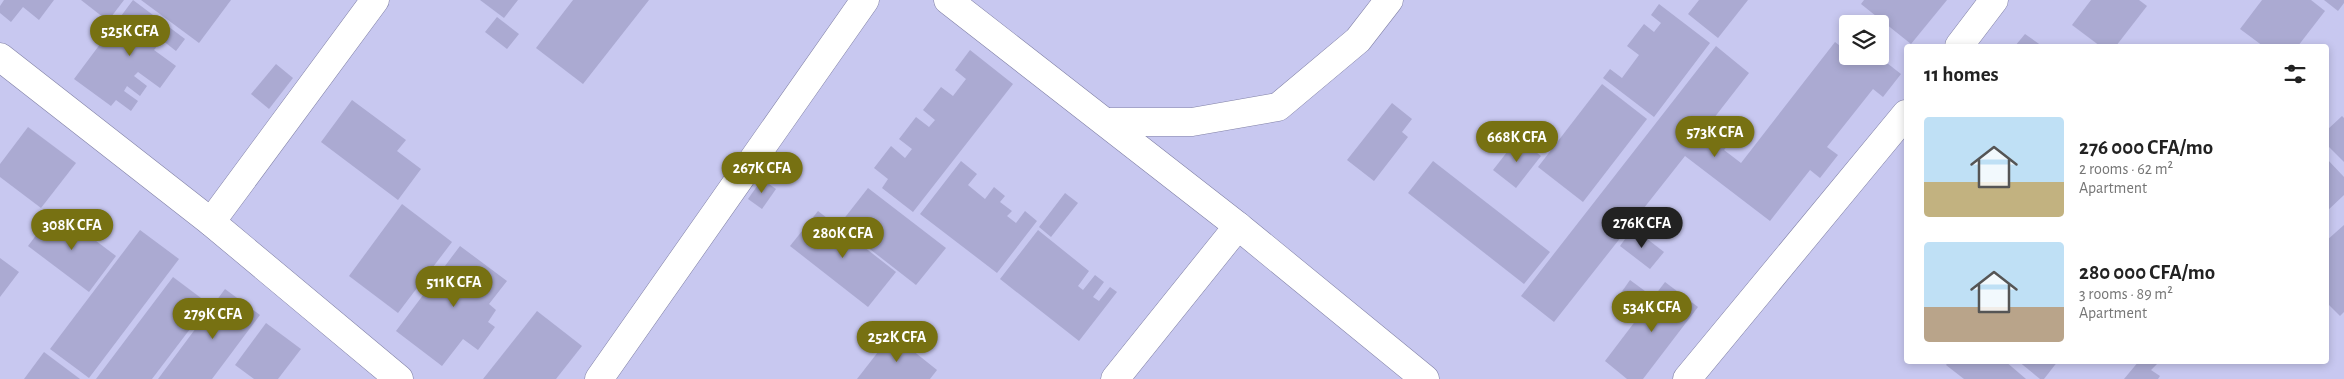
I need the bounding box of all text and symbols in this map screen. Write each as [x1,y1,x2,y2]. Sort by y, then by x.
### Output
pin: 525K CFA [78,15,182,57]
map controls [1839,15,1889,65]
button: layers [1839,15,1889,65]
text: 525K CFA [101,23,159,39]
icon: filters [2281,60,2309,88]
text: 11 homes [1924,64,1999,85]
pin: 573K CFA [1663,116,1767,158]
pin: 668K CFA [1465,120,1569,163]
text: 573K CFA [1686,124,1744,140]
text: 668K CFA [1487,129,1547,145]
icon: home [1964,137,2024,197]
text: 276 000 CFA/mo [2079,137,2213,158]
pin: 267K CFA [710,152,814,194]
text: 267K CFA [733,160,791,176]
text: 2 rooms · 62 m² [2079,161,2173,177]
text: Apartment [2079,180,2147,196]
pin: 276K CFA [1590,206,1694,249]
pin: 308K CFA [20,208,124,251]
text: 276K CFA [1613,215,1671,231]
pin: 280K CFA [791,216,895,259]
text: 308K CFA [42,217,102,233]
text: 280K CFA [813,225,873,241]
icon: home [1964,262,2024,322]
text: 280 000 CFA/mo [2079,262,2215,283]
pin: 511K CFA [402,266,506,308]
text: 511K CFA [427,274,481,290]
text: 3 rooms · 89 m² [2079,286,2173,302]
pin: 534K CFA [1600,290,1704,333]
pin: 279K CFA [161,298,265,340]
text: 534K CFA [1623,299,1681,315]
text: Apartment [2079,305,2147,321]
text: 279K CFA [184,306,242,322]
pin: 252K CFA [845,320,949,363]
text: 252K CFA [868,329,926,345]

